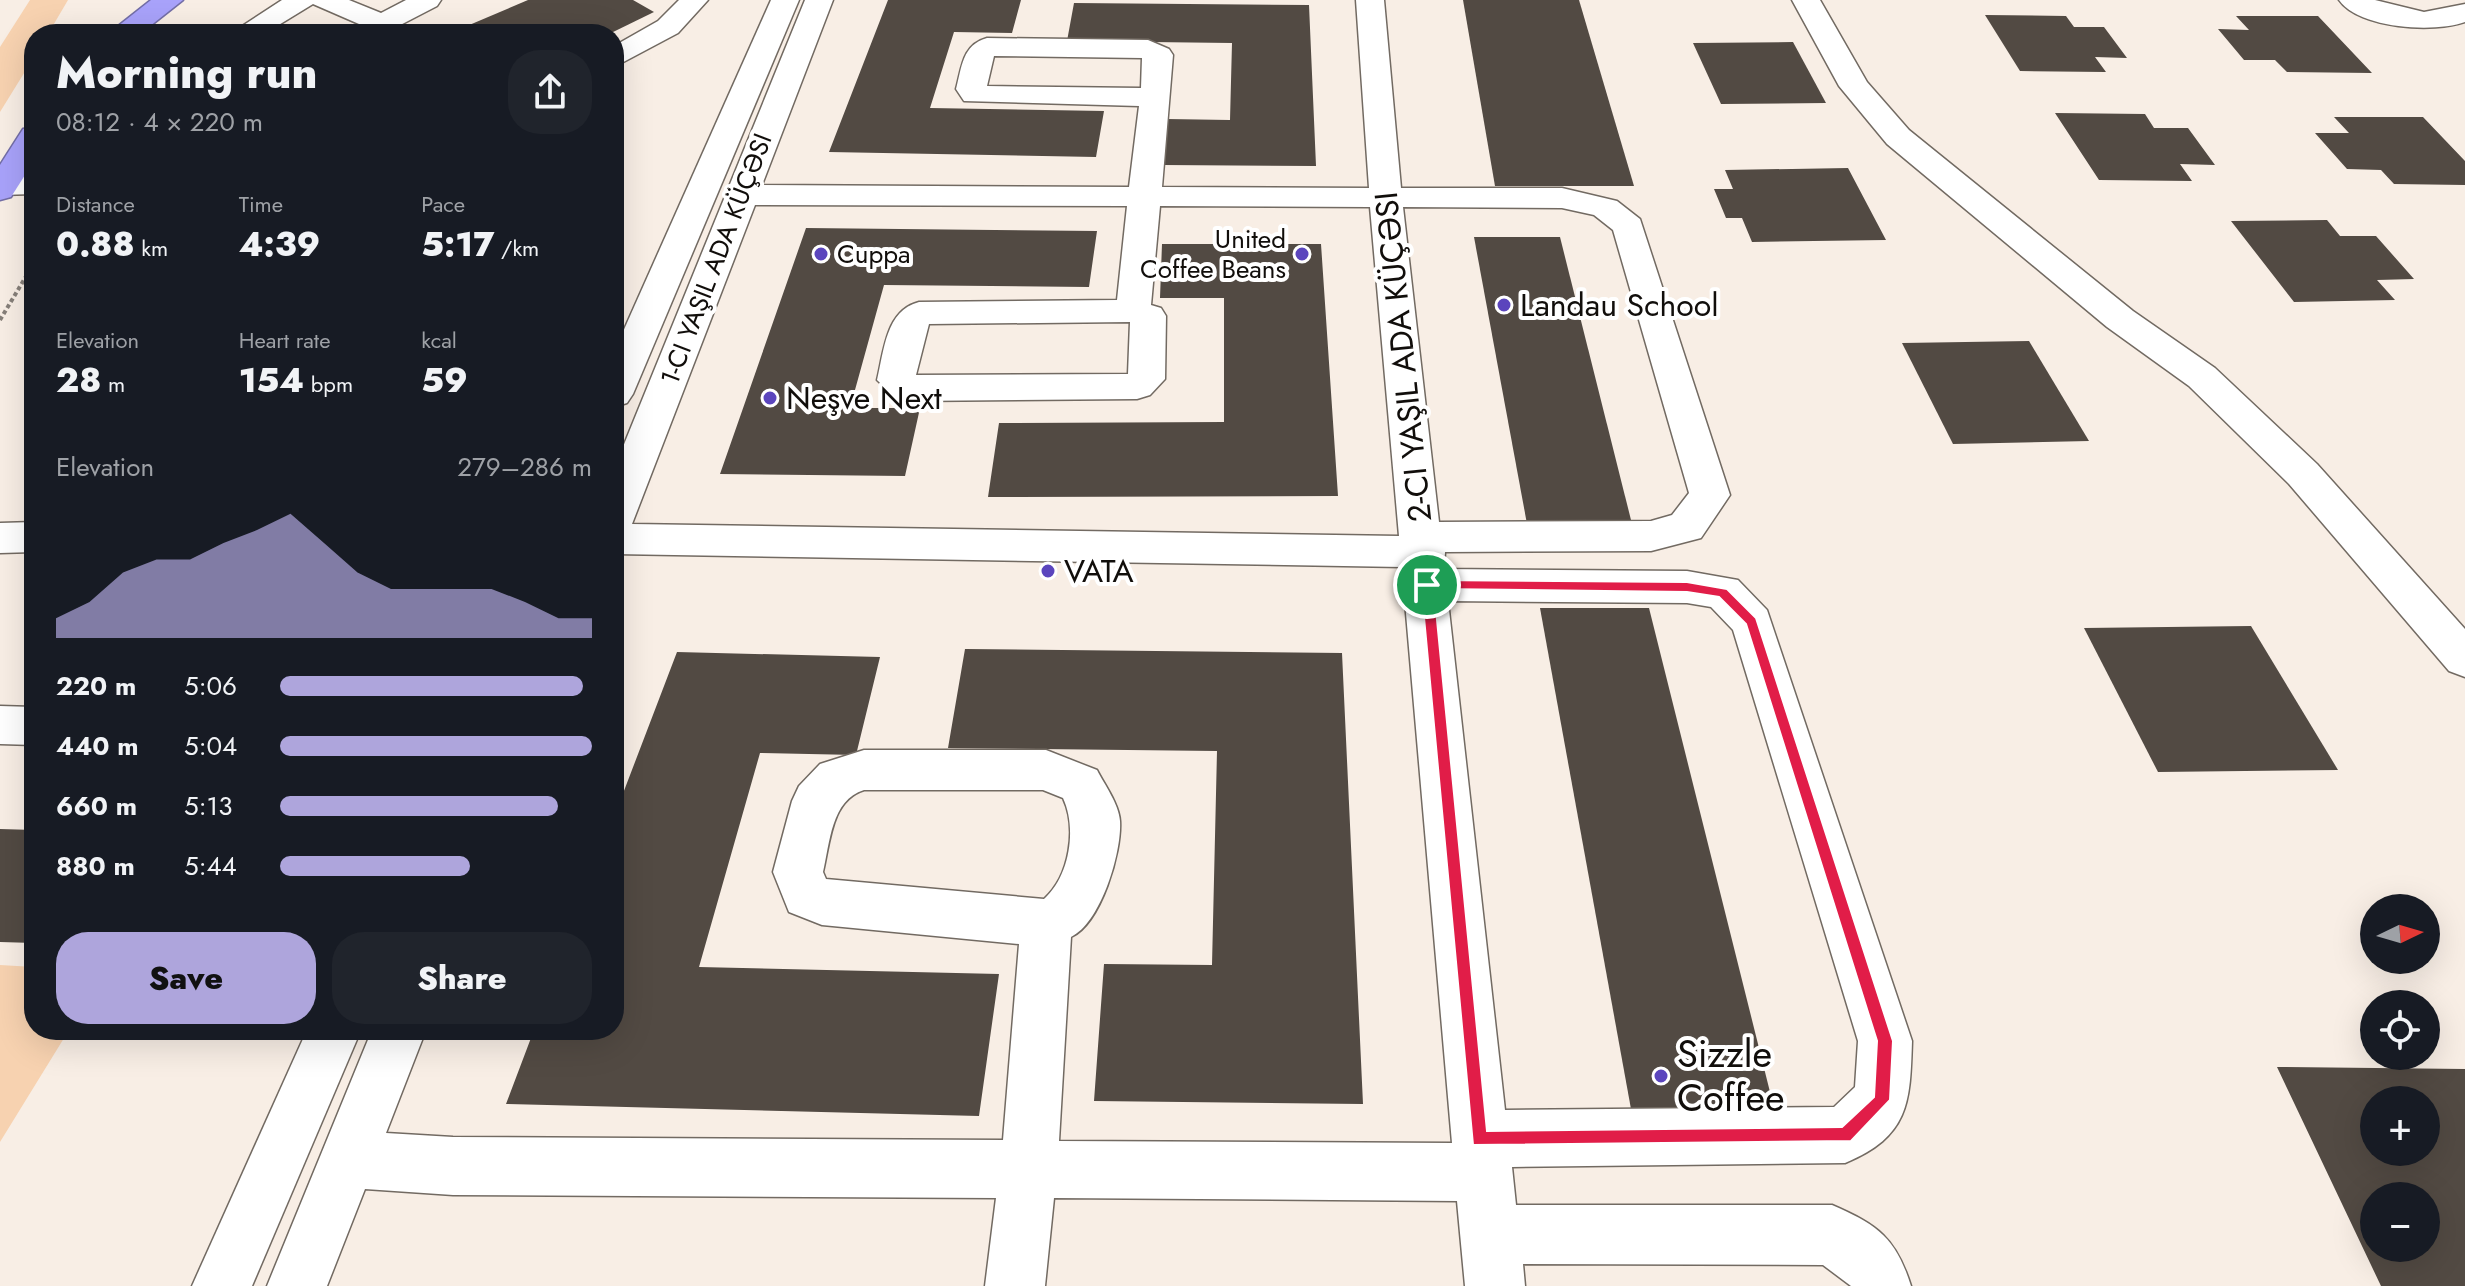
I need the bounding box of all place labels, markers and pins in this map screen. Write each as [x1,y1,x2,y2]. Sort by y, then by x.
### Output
place label: United Coffee Beans [1140,220,1286,288]
place label: Cuppa [837,235,911,273]
marker: Cuppa [812,245,830,263]
marker: United Coffee Beans [1293,245,1311,263]
place label: Landau School [1520,282,1719,328]
marker: Landau School [1495,296,1513,314]
place label: Neşve Next [786,375,942,421]
marker: Neşve Next [761,389,779,407]
place label: VATA [1064,548,1134,594]
pin [1393,551,1461,619]
marker: VATA [1039,562,1057,580]
place label: Sizzle Coffee [1677,1026,1785,1125]
marker: Sizzle Coffee [1652,1067,1670,1085]

